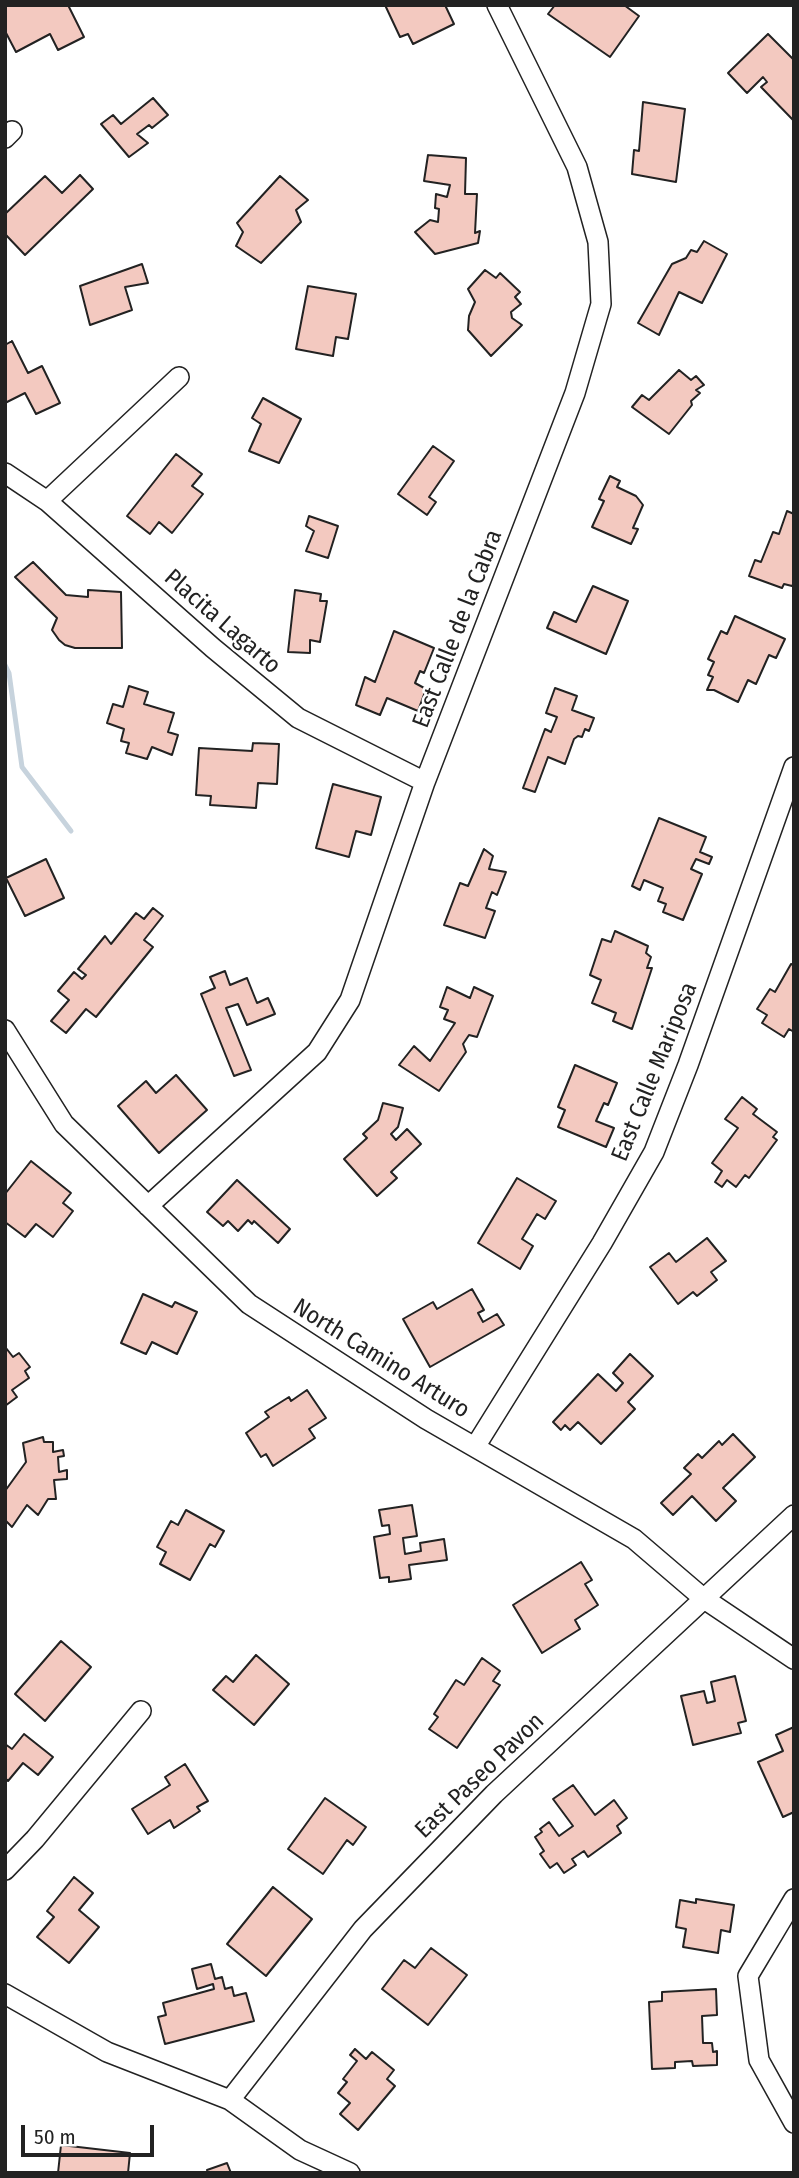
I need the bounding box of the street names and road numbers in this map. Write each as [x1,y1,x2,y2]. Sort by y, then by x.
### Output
street label: East Calle de la Cabra [407,526,509,732]
street label: Placita Lagarto [158,564,286,680]
street label: East Calle Mariposa [606,978,704,1166]
street label: North Camino Arturo [287,1293,475,1425]
street label: East Paseo Pavon [410,1707,550,1845]

